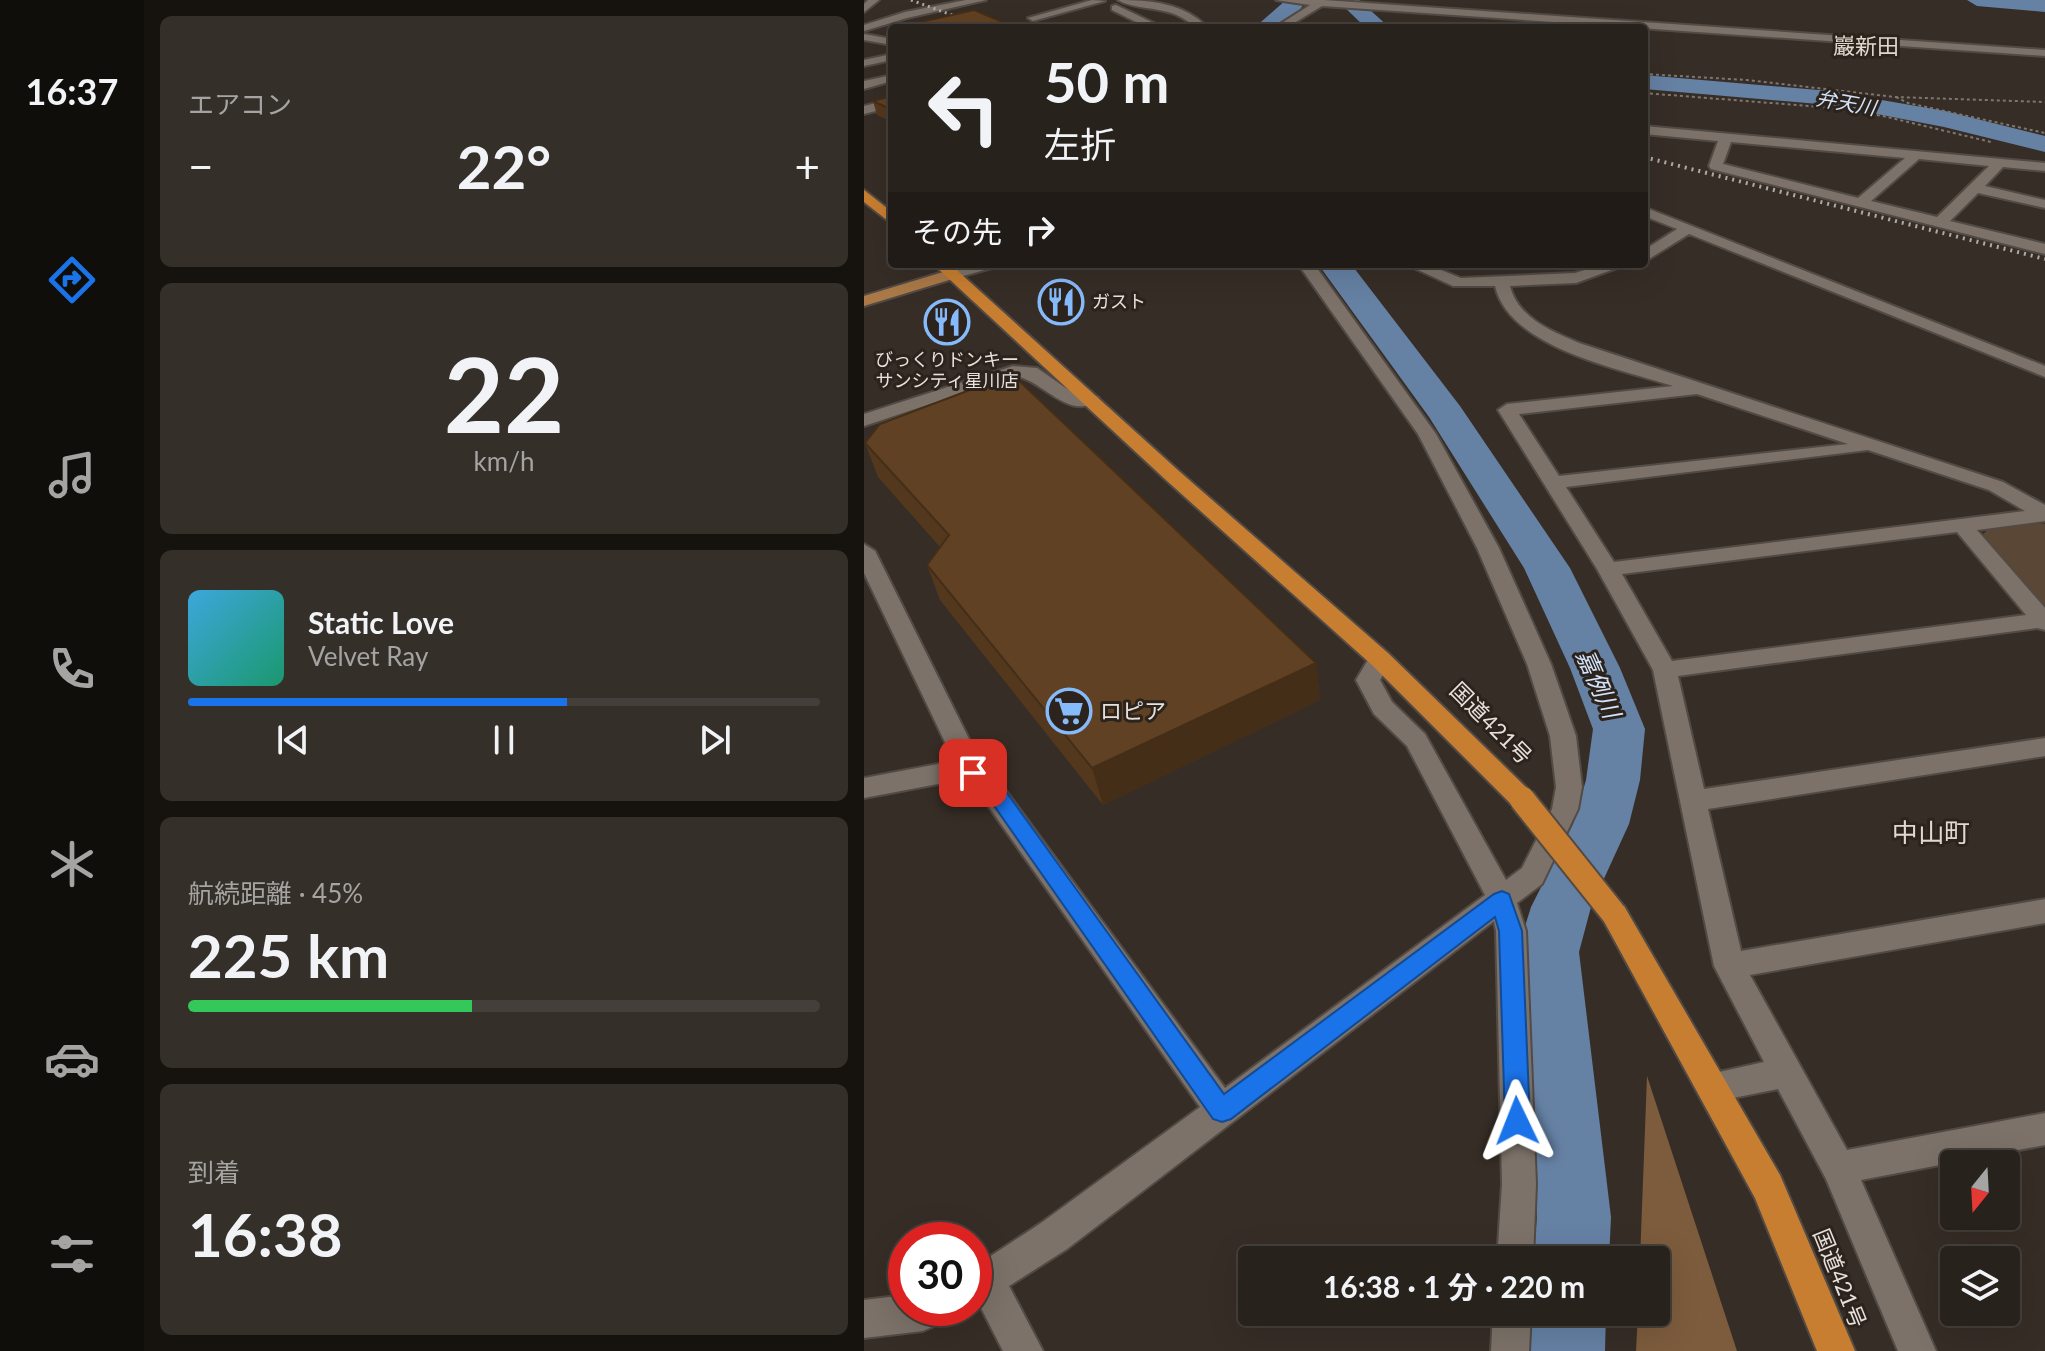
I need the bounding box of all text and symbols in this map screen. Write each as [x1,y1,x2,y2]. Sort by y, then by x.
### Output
district label: 巖新田 [1833,32,1899,59]
text: 50 m [1044,48,1169,115]
icon: left [912,56,1016,160]
text: 16:37 [26,69,118,113]
water label: 弁天川 [1815,85,1880,119]
text: エアコン [188,88,292,120]
text: 左折 [1044,122,1116,166]
text: 22° [457,130,551,202]
text: − [188,140,214,192]
text: + [794,140,820,192]
icon: right [1018,208,1062,252]
text: その先 [912,213,1002,249]
icon: directions [44,252,100,308]
restaurant icon: ガスト [1037,278,1085,326]
place label: ガスト [1092,290,1146,312]
restaurant icon: びっくりドンキー サンシティ星川店 [923,298,971,346]
text: 22 [444,330,564,455]
place label: びっくりドンキー サンシティ星川店 [875,348,1019,391]
text: km/h [474,445,534,477]
icon: music [44,447,100,503]
text: Static Love [308,604,454,640]
text: Velvet Ray [308,640,428,672]
icon: phone [44,641,100,697]
water label: 嘉例川 [1571,645,1628,725]
street label: 国道421号 [1445,676,1538,769]
supermarket icon: ロピア [1045,687,1093,735]
place label: ロピア [1100,697,1166,724]
icon: previous [271,718,315,762]
icon: pause [482,718,526,762]
icon: next [693,718,737,762]
pin [939,739,1007,807]
icon: arrive [951,751,995,795]
district label: 中山町 [1892,816,1970,848]
icon: climate [44,836,100,892]
text: 航続距離 · 45% [188,877,363,909]
text: 225 km [188,919,389,991]
icon: car [44,1031,100,1087]
position arrow [1475,1079,1559,1163]
north arrow [1940,1150,2020,1230]
map controls [1940,1150,2020,1326]
text: 到着 [188,1156,240,1188]
text: 16:38 [188,1198,343,1270]
speed limit sign: 30 [888,1222,992,1326]
street label: 国道421号 [1808,1224,1873,1331]
icon: filters [44,1226,100,1282]
button: layers [1940,1246,2020,1326]
text: 16:38 · 1 分 · 220 m [1323,1268,1585,1304]

